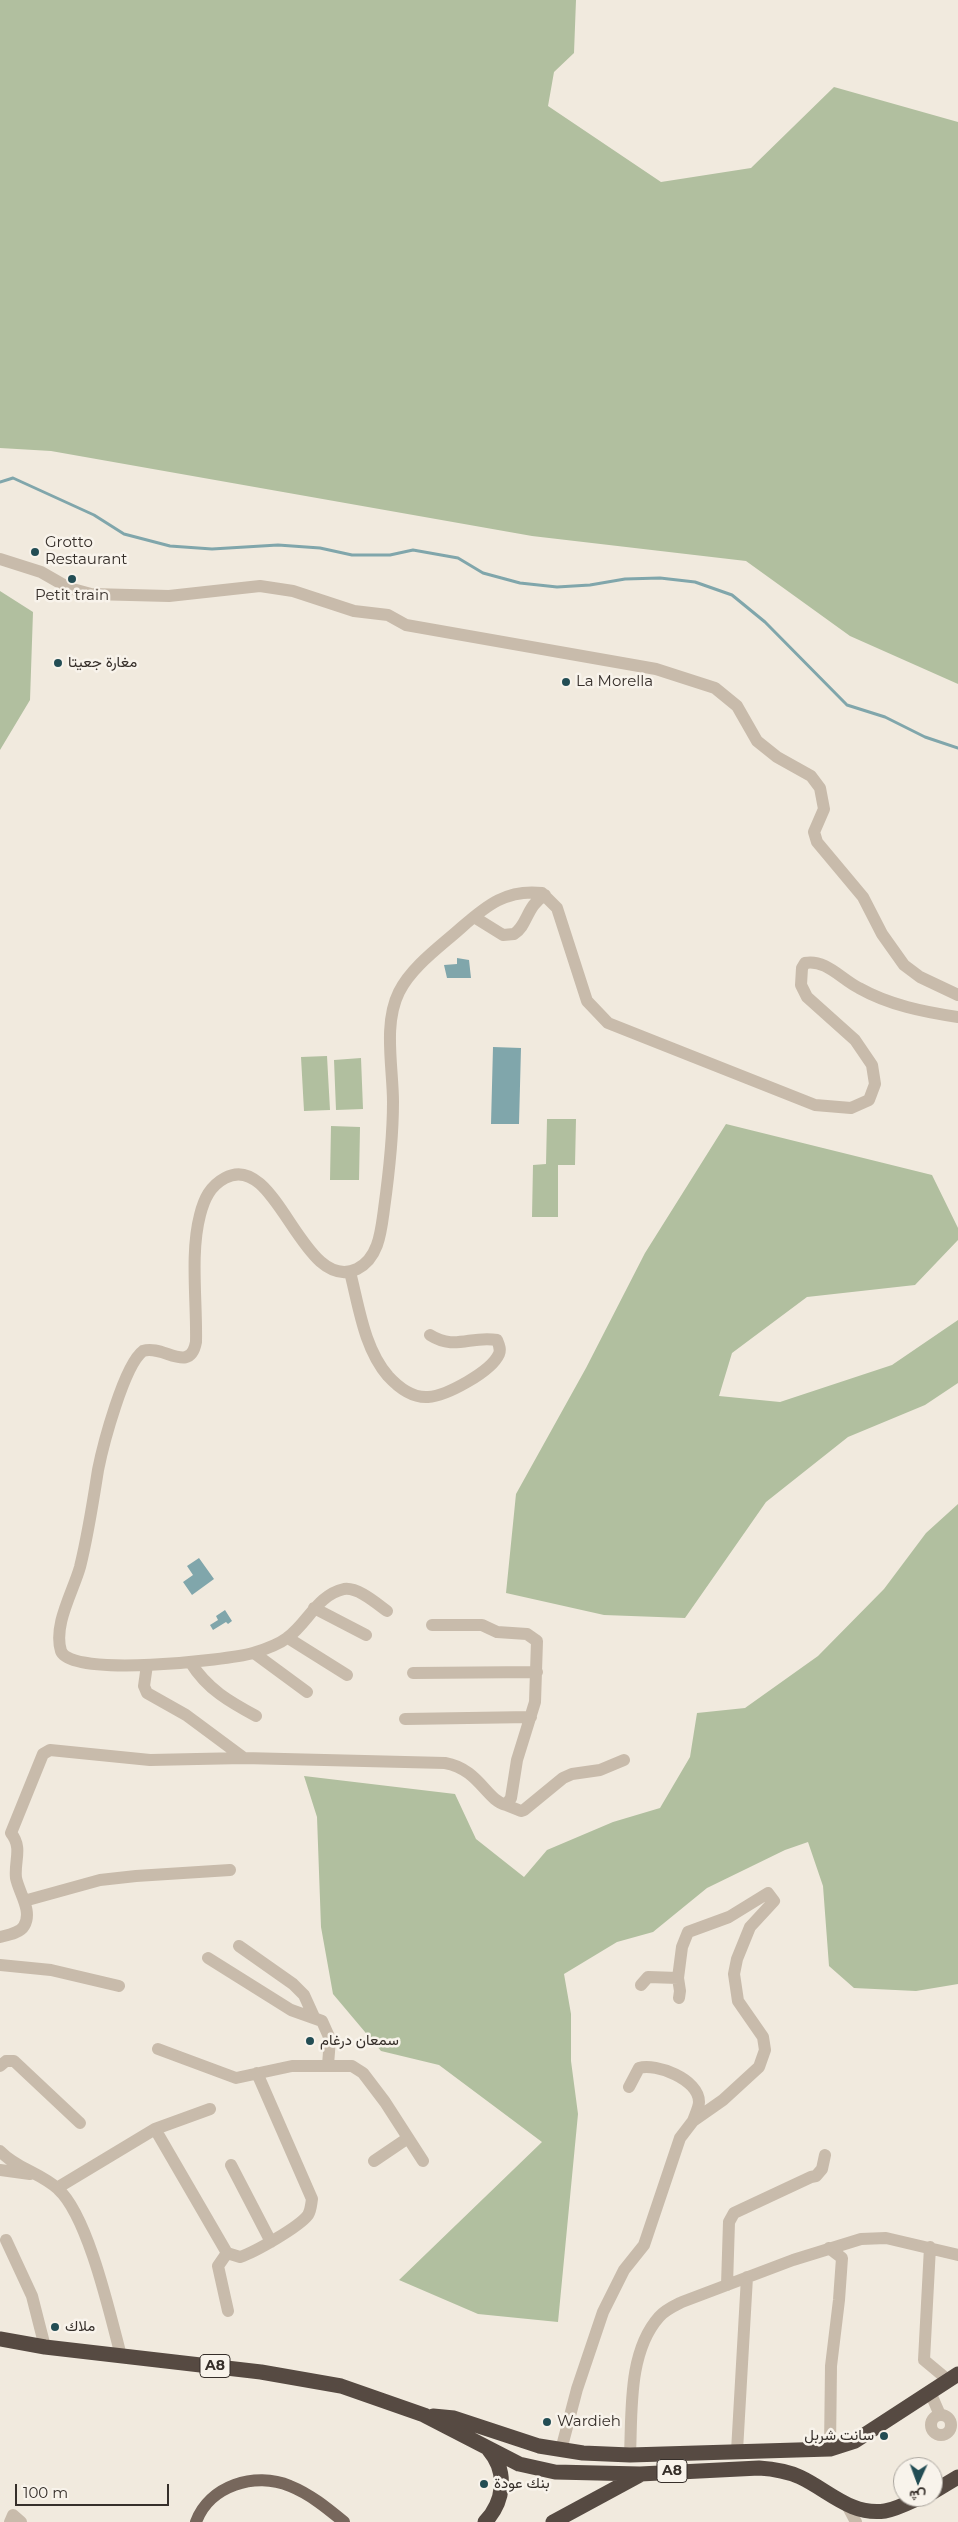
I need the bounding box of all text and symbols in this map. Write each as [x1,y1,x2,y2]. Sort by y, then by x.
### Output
place label: Grotto Restaurant [45,534,127,569]
marker: Grotto Restaurant [29,546,41,558]
marker: Petit train [66,573,78,585]
place label: Petit train [35,587,109,605]
place label: مغارة جعيتا [68,654,137,672]
marker: مغارة جعيتا [52,657,64,669]
place label: La Morella [576,673,653,691]
marker: La Morella [560,676,572,688]
place label: سمعان درغام [320,2032,399,2050]
marker: سمعان درغام [304,2035,316,2047]
place label: ملاك [65,2318,95,2336]
marker: ملاك [49,2321,61,2333]
road number: A8 [200,2354,230,2378]
place label: Wardieh [557,2413,621,2431]
marker: Wardieh [541,2416,553,2428]
place label: سانت شربل [804,2427,874,2445]
marker: سانت شربل [878,2430,890,2442]
north arrow [893,2457,943,2507]
road number: A8 [657,2460,687,2482]
scale bar [18,2474,171,2506]
place label: بنك عودة [494,2475,550,2493]
marker: بنك عودة [478,2478,490,2490]
text: 100 m [23,2483,68,2502]
text: ش [909,2487,926,2505]

